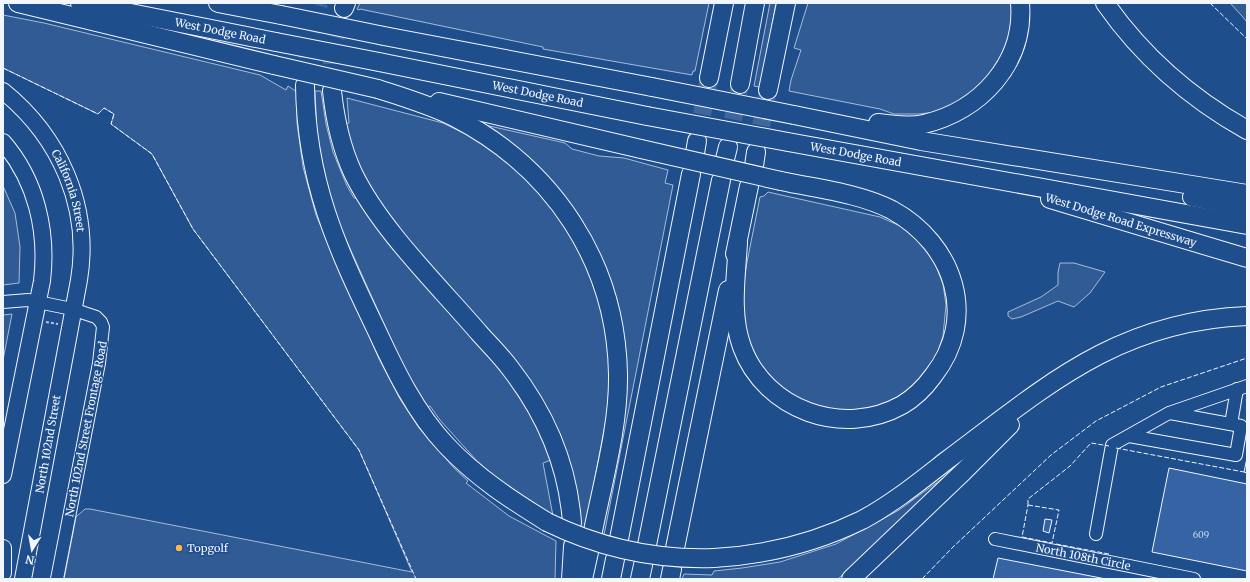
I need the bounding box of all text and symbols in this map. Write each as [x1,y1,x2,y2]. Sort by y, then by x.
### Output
street label: West Dodge Road [173,15,267,47]
street label: West Dodge Road [490,78,585,110]
street label: West Dodge Road [808,139,903,169]
street label: California Street [48,147,88,233]
street label: West Dodge Road Expressway [1043,190,1199,250]
street label: North 102nd Street Frontage Road [62,340,110,518]
street label: North 102nd Street [32,393,64,494]
house number: 609 [1193,529,1209,540]
north arrow [12,530,52,570]
street label: North 108th Circle [1035,540,1132,573]
place label: Topgolf [187,541,229,555]
marker: Topgolf [174,543,184,553]
text: N [24,552,36,568]

